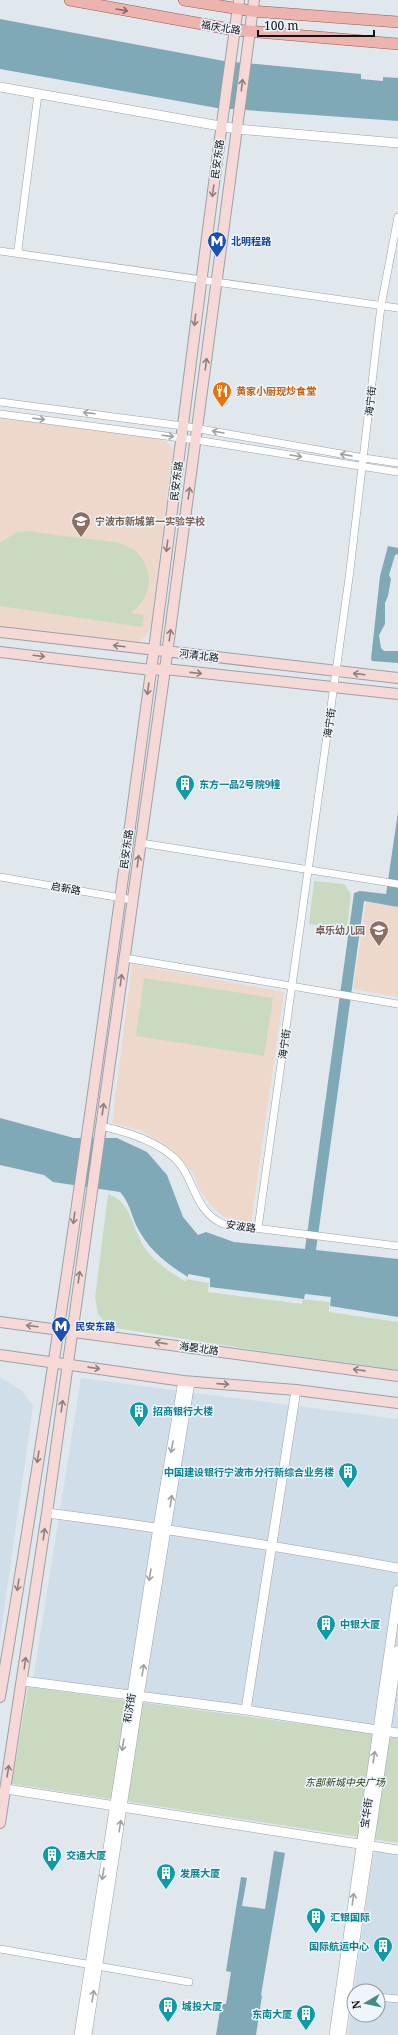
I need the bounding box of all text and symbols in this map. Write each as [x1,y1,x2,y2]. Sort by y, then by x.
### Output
one-way arrow [115,6,128,14]
scale bar [258,12,374,38]
street label: 福庆北路 [200,17,242,37]
text: 100 m [264,17,299,34]
one-way arrow [238,79,246,92]
street label: 民安东路 [207,138,227,180]
one-way arrow [209,184,217,197]
metro station icon: 北明程路 [206,230,228,258]
place label: 北明程路 [231,234,272,248]
one-way arrow [191,313,199,326]
one-way arrow [202,358,210,371]
restaurant icon: 黄家小厨现炒食堂 [211,380,233,408]
place label: 黄家小厨现炒食堂 [236,384,316,398]
street label: 海宁街 [361,385,379,417]
one-way arrow [83,409,96,417]
one-way arrow [32,415,45,423]
one-way arrow [212,428,225,436]
one-way arrow [161,432,174,440]
one-way arrow [339,451,352,459]
one-way arrow [289,452,302,460]
street label: 民安东路 [167,460,185,502]
one-way arrow [185,487,193,500]
school or university icon: 宁波市新城第一实验学校 [70,510,92,538]
place label: 宁波市新城第一实验学校 [95,514,205,528]
one-way arrow [164,539,171,552]
one-way arrow [166,629,174,642]
one-way arrow [113,642,126,650]
street label: 河清北路 [178,646,220,664]
one-way arrow [32,652,45,660]
one-way arrow [189,669,202,676]
one-way arrow [353,670,366,677]
one-way arrow [144,682,152,695]
street label: 海宁街 [320,707,338,739]
building icon: 东方一品2号院9幢 [174,773,196,801]
place label: 东方一品2号院9幢 [199,777,280,791]
street label: 民安东路 [116,828,136,870]
one-way arrow [134,855,142,868]
street label: 启新路 [50,879,82,897]
school or university icon: 卓乐幼儿园 [368,919,390,947]
place label: 卓乐幼儿园 [315,923,365,937]
one-way arrow [117,974,125,987]
street label: 海宁街 [275,1028,293,1060]
one-way arrow [99,1103,107,1116]
one-way arrow [70,1211,78,1224]
street label: 安波路 [225,1217,257,1235]
one-way arrow [75,1271,83,1284]
metro station icon: 民安东路 [50,1315,72,1343]
place label: 民安东路 [75,1319,116,1333]
one-way arrow [26,1322,39,1329]
street label: 海晏北路 [178,1338,220,1358]
one-way arrow [155,1339,168,1347]
one-way arrow [87,1364,100,1372]
one-way arrow [353,1366,366,1374]
one-way arrow [216,1381,229,1388]
one-way arrow [58,1400,66,1413]
building icon: 招商银行大楼 [128,1400,150,1428]
place label: 招商银行大楼 [152,1404,213,1418]
one-way arrow [168,1440,176,1453]
one-way arrow [33,1450,41,1463]
building icon: 中国建设银行宁波市分行新综合业务楼 [337,1461,359,1489]
place label: 中国建设银行宁波市分行新综合业务楼 [164,1465,334,1479]
one-way arrow [167,1494,175,1507]
one-way arrow [40,1528,48,1541]
one-way arrow [146,1569,154,1582]
one-way arrow [14,1578,22,1591]
building icon: 中银大厦 [315,1613,337,1641]
place label: 中银大厦 [340,1617,380,1631]
one-way arrow [21,1657,29,1670]
one-way arrow [140,1664,148,1677]
street label: 和济街 [120,1692,138,1724]
one-way arrow [119,1738,127,1751]
one-way arrow [370,1751,378,1764]
one-way arrow [5,1765,13,1778]
park label: 东部新城中央广场 [305,1775,386,1789]
street label: 宝华街 [357,1797,375,1829]
one-way arrow [116,1820,124,1833]
building icon: 交通大厦 [41,1844,63,1872]
place label: 交通大厦 [66,1848,106,1862]
building icon: 发展大厦 [155,1862,177,1890]
place label: 发展大厦 [180,1866,220,1880]
one-way arrow [99,1867,107,1880]
one-way arrow [349,1893,357,1906]
building icon: 汇银国际 [305,1906,327,1934]
place label: 汇银国际 [330,1910,370,1924]
building icon: 国际航运中心 [372,1935,394,1963]
place label: 国际航运中心 [309,1939,369,1953]
north arrow [346,1983,386,2023]
one-way arrow [89,1990,97,2003]
building icon: 城投大厦 [157,1995,179,2023]
place label: 城投大厦 [182,1999,222,2013]
text: N [347,1999,364,2010]
building icon: 东南大厦 [295,2003,317,2031]
place label: 东南大厦 [252,2007,292,2021]

